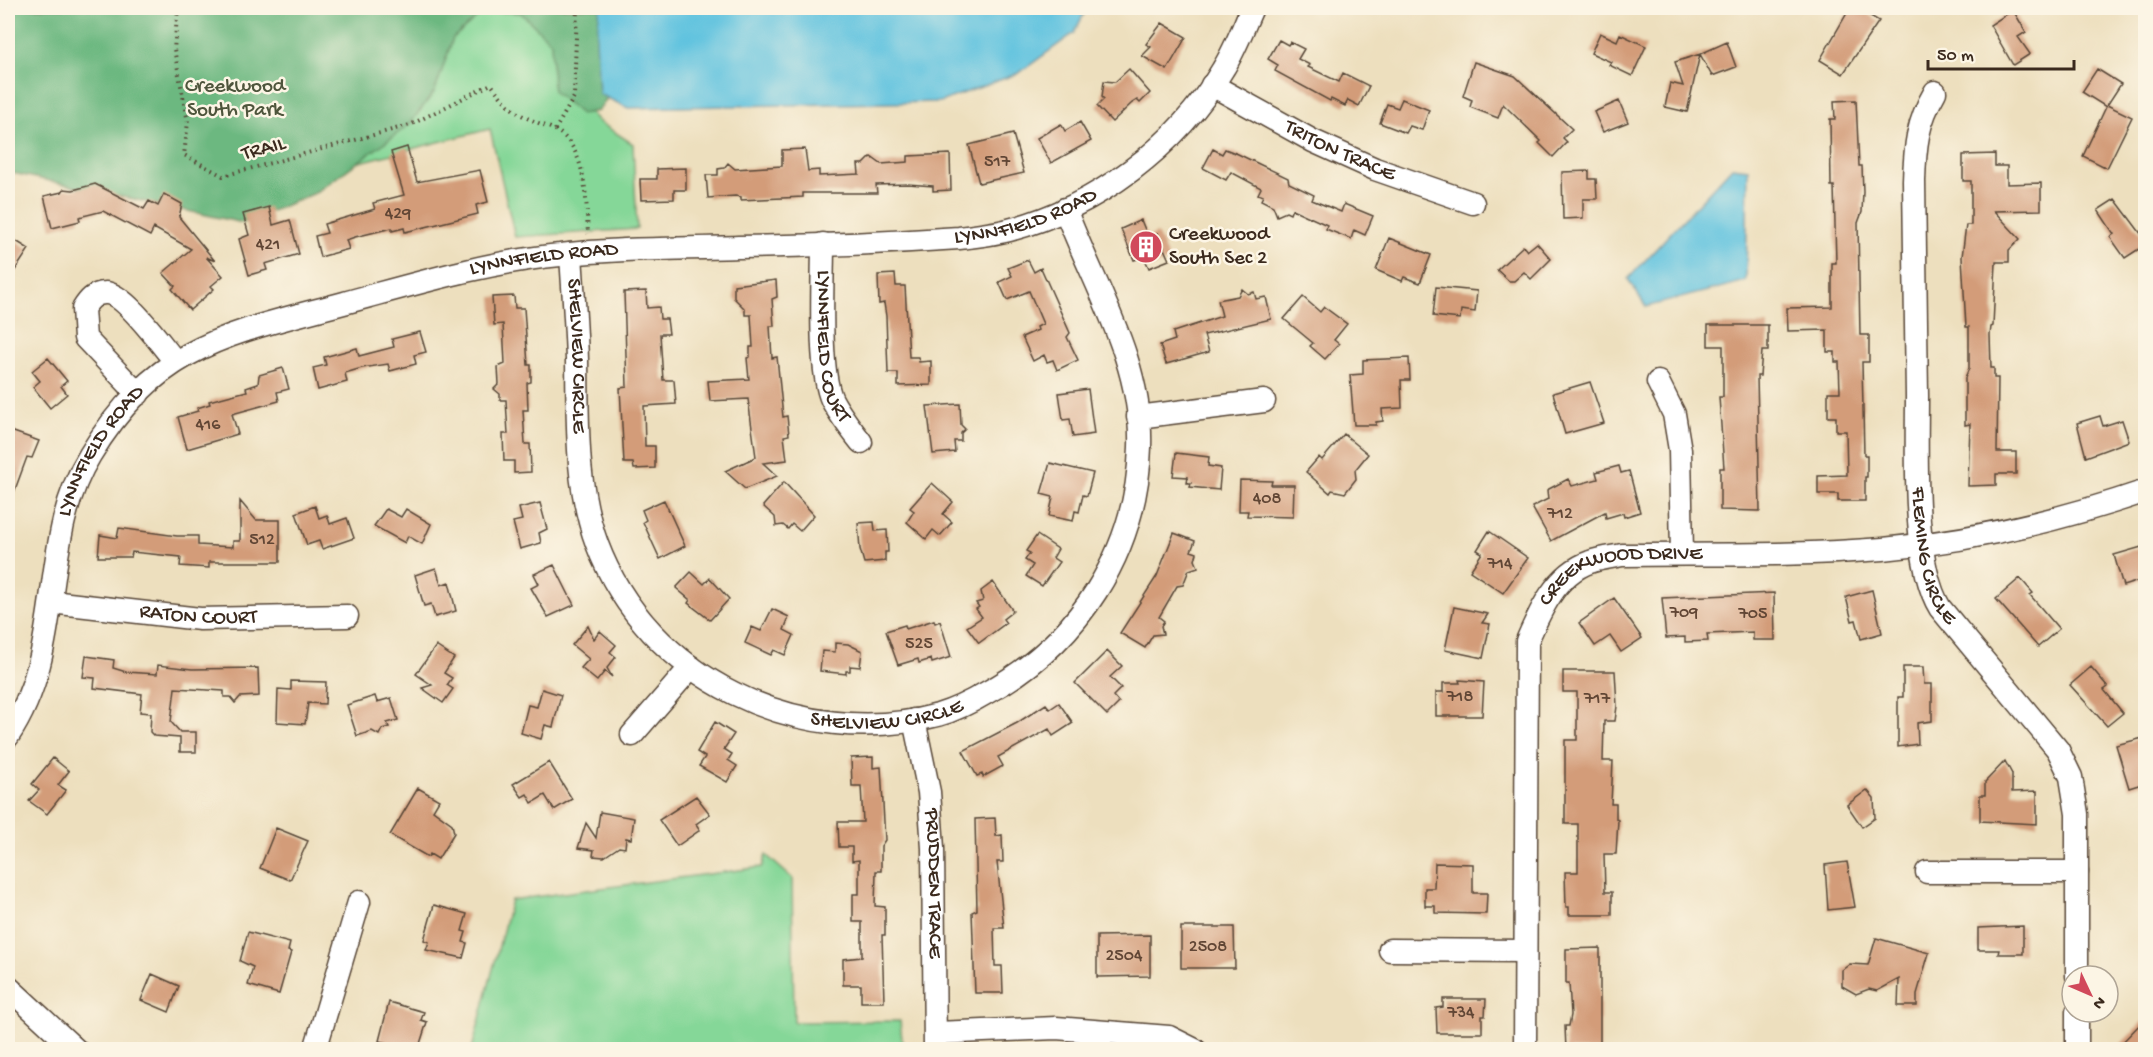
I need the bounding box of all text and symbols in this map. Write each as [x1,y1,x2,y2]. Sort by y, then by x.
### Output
scale bar [1928,33,2074,71]
text: 50 m [1937,46,1974,67]
park label: Creekwood South Park [185,75,287,124]
street label: TRITON TRACE [1279,114,1399,188]
street label: TRAIL [238,132,290,168]
house number: 517 [984,152,1011,173]
street label: LYNNFIELD ROAD [953,183,1102,251]
house number: 429 [385,204,411,225]
place label: Creekwood South Sec 2 [1169,223,1271,272]
building icon: Creekwood South Sec 2 [1128,229,1164,265]
house number: 421 [256,235,280,256]
street label: LYNNFIELD ROAD [467,238,619,282]
street label: LYNNFIELD COURT [810,270,856,429]
street label: SHELVIEW CIRCLE [560,278,591,435]
street label: LYNNFIELD ROAD [53,380,150,519]
house number: 416 [196,415,221,436]
street label: FLEMING CIRCLE [1905,485,1962,631]
house number: 408 [1253,489,1281,510]
house number: 712 [1546,504,1573,525]
house number: 512 [249,530,275,551]
street label: CREEKWOOD DRIVE [1534,542,1703,611]
house number: 714 [1486,554,1513,575]
street label: RATON COURT [138,600,258,632]
house number: 709 [1669,603,1698,624]
house number: 705 [1737,604,1768,625]
house number: 525 [905,634,933,655]
house number: 718 [1446,687,1473,708]
house number: 717 [1583,689,1611,710]
street label: SHELVIEW CIRCLE [808,694,968,737]
street label: PRUDDEN TRACE [918,807,947,959]
house number: 2508 [1189,937,1227,958]
house number: 2504 [1105,946,1143,967]
north arrow [2060,964,2120,1024]
text: N [2087,992,2109,1013]
house number: 734 [1446,1003,1475,1024]

